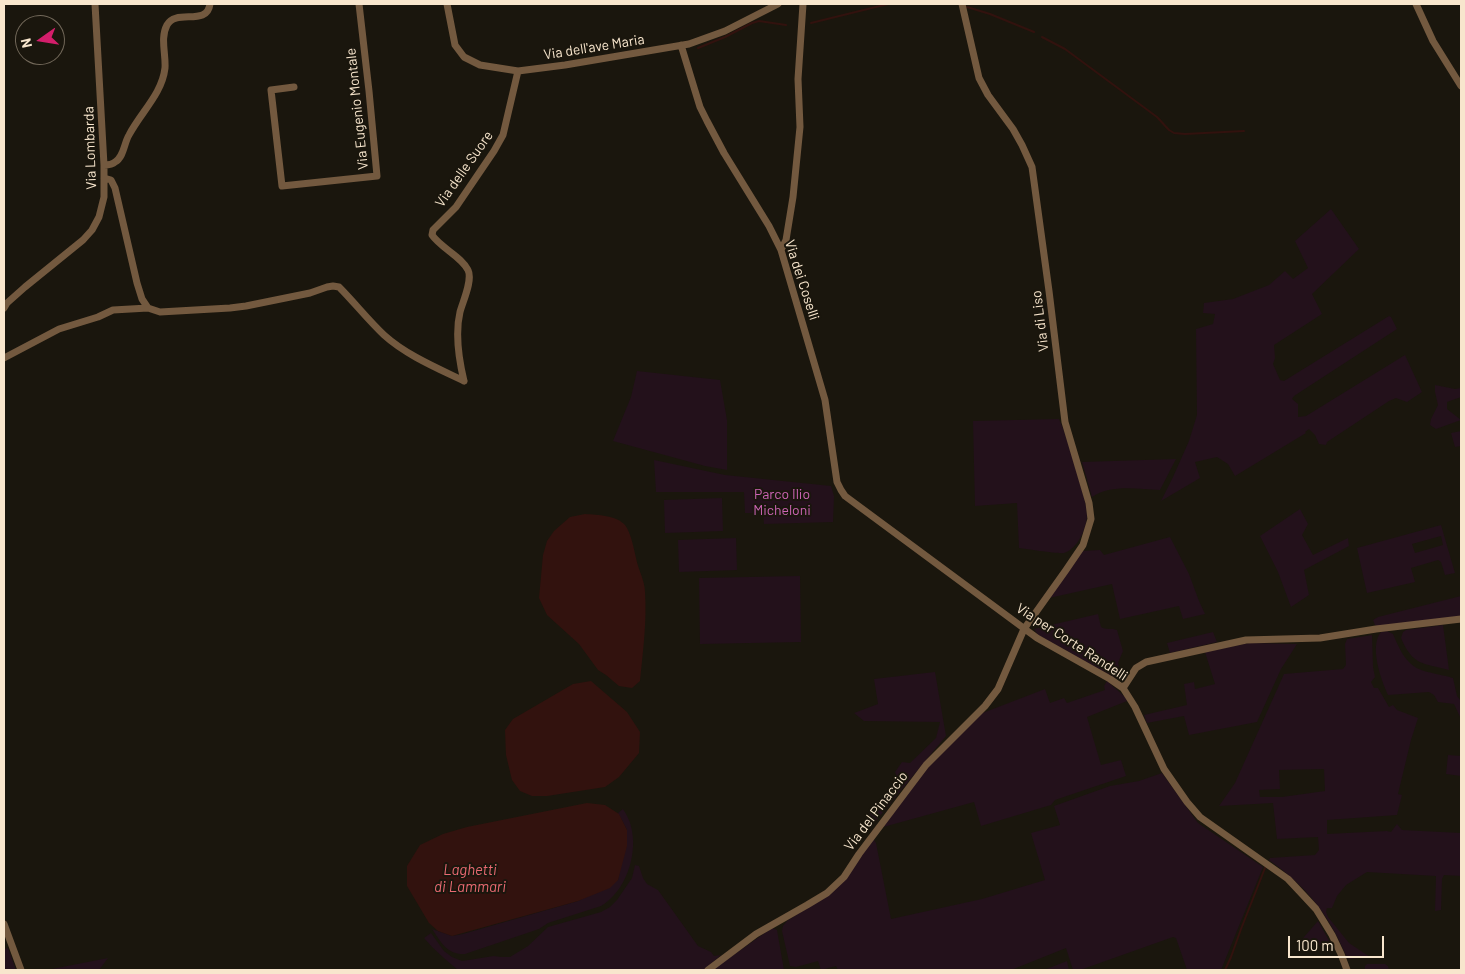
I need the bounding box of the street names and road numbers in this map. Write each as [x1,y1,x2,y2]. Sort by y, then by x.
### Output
street label: Via dell'ave Maria [542,31,646,63]
street label: Via Eugenio Montale [342,47,372,171]
street label: Via Lombarda [80,106,100,190]
street label: Via delle Suore [431,128,497,210]
street label: Via dei Coselli [781,238,823,322]
street label: Via di Liso [1028,289,1052,353]
street label: Via per Corte Randelli [1013,600,1131,684]
street label: Via del Pinaccio [841,768,911,854]

